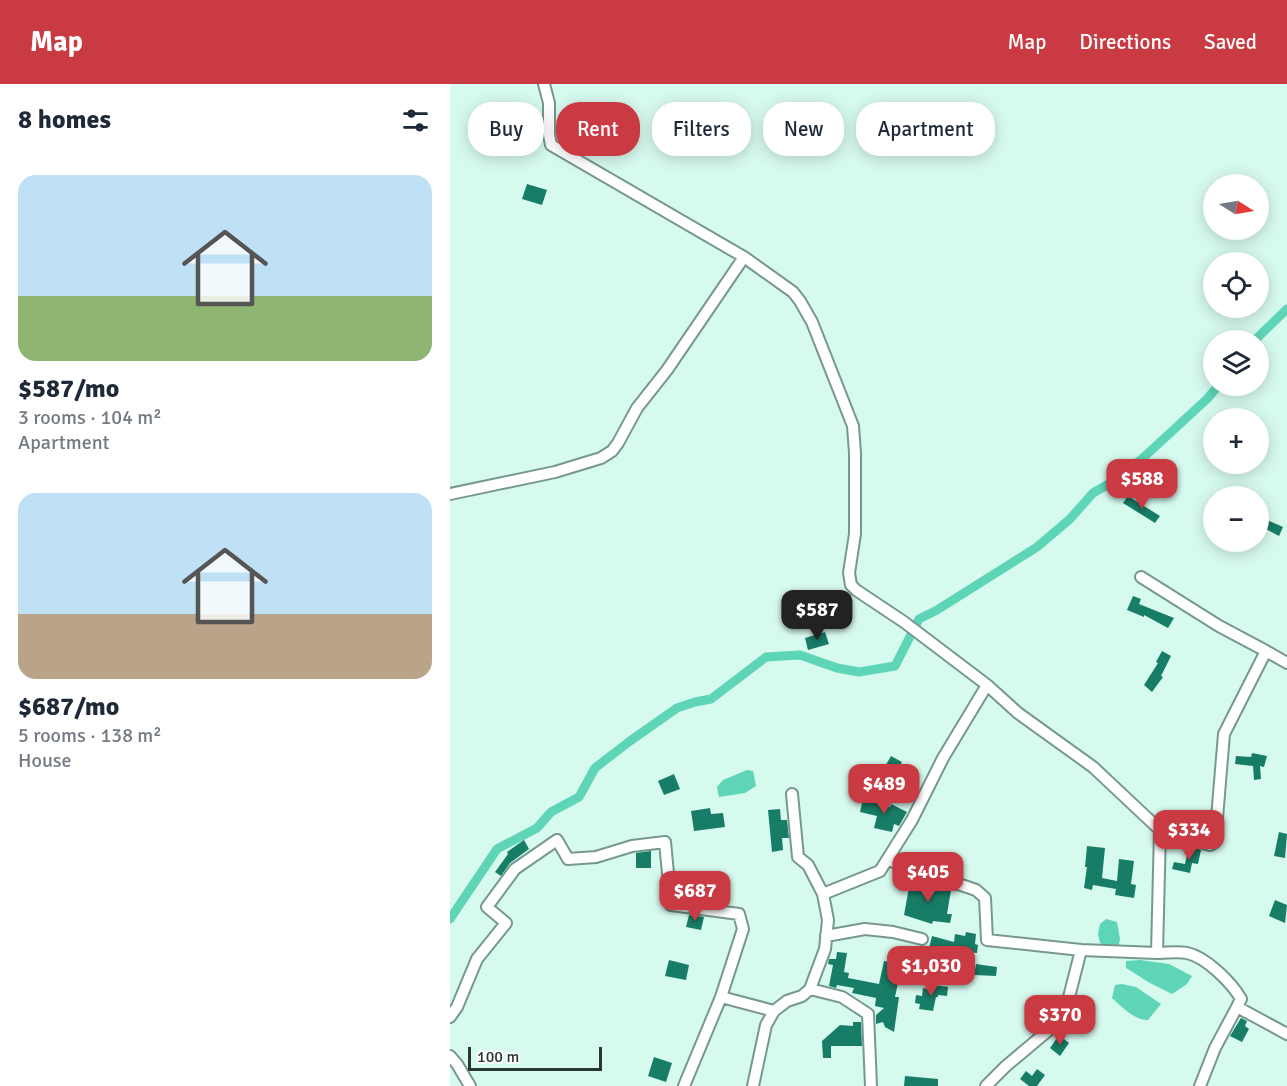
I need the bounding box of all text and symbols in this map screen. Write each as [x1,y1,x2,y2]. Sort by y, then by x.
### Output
text: Map [30,25,83,59]
text: Map [1008,29,1046,55]
text: Directions [1079,29,1171,55]
text: Saved [1204,29,1257,55]
chip: Buy [468,102,544,156]
chip: Rent [556,102,640,156]
chip: Filters [652,102,751,156]
chip: New [763,102,844,156]
chip: Apartment [856,102,995,156]
text: 8 homes [18,104,111,136]
icon: filters [399,104,432,137]
north arrow [1203,174,1269,240]
map controls [1203,174,1269,552]
icon: home [171,214,279,322]
button: locate [1203,252,1269,318]
button: layers [1203,330,1269,396]
text: $587/mo [18,373,119,405]
text: 3 rooms · 104 m² [18,405,162,430]
button: + [1203,408,1269,474]
text: Apartment [18,430,110,455]
pin: $588 [1106,459,1178,510]
text: $588 [1120,466,1164,491]
button: − [1203,486,1269,552]
icon: home [171,532,279,640]
pin: $587 [781,590,853,641]
text: $587 [795,597,839,622]
text: $687/mo [18,691,119,723]
text: 5 rooms · 138 m² [18,723,162,748]
text: House [18,748,72,773]
pin: $489 [848,764,920,815]
text: $489 [862,771,906,796]
pin: $334 [1153,810,1225,861]
text: $334 [1167,817,1211,842]
pin: $405 [892,852,964,903]
text: $405 [906,859,950,884]
pin: $687 [659,871,731,922]
text: $687 [673,878,717,903]
pin: $1,030 [882,946,980,997]
text: $1,030 [901,953,961,978]
pin: $370 [1024,995,1096,1046]
text: $370 [1038,1002,1082,1027]
scale bar [468,1044,602,1072]
text: 100 m [477,1047,519,1067]

